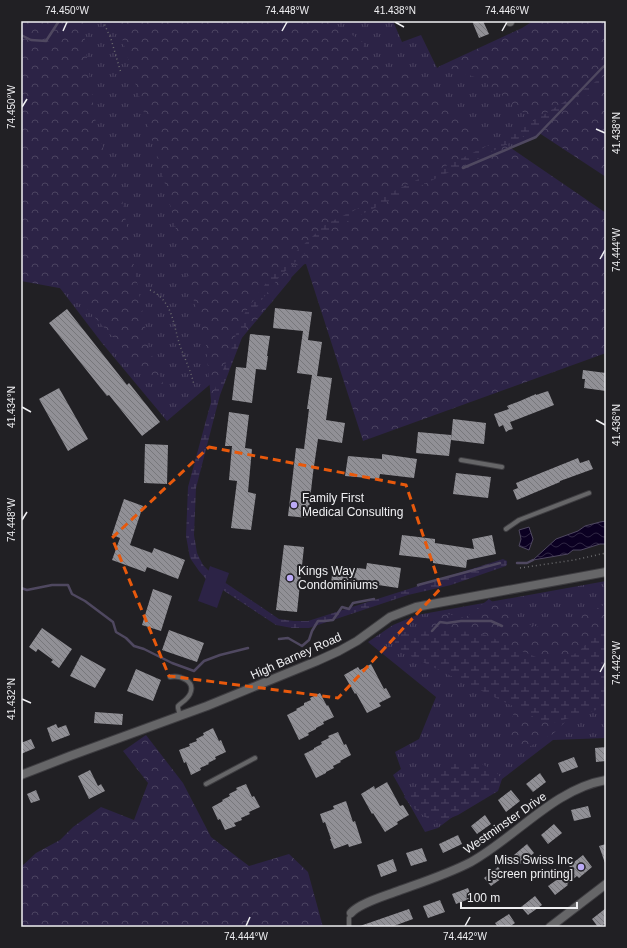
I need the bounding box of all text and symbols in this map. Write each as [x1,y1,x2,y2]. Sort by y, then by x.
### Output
text: 74.450°W [45,5,90,16]
text: 74.448°W [265,5,310,16]
text: 41.438°N [374,5,416,16]
text: 74.446°W [485,5,530,16]
text: 74.450°W [6,84,17,129]
text: 41.438°N [611,112,622,154]
text: 74.444°W [611,227,622,272]
text: 41.434°N [6,386,17,428]
text: 41.436°N [611,404,622,446]
place label: Family First Medical Consulting [302,491,403,519]
text: 74.448°W [6,497,17,542]
marker: Family First Medical Consulting [289,500,299,510]
place label: Kings Way Condominiums [298,564,378,592]
marker: Kings Way Condominiums [285,573,295,583]
street label: High Barney Road [248,630,344,682]
text: 74.442°W [611,640,622,685]
text: 41.432°N [6,678,17,720]
street label: Westminster Drive [461,789,549,857]
place label: Miss Swiss Inc [screen printing] [488,853,573,881]
marker: Miss Swiss Inc [screen printing] [576,862,586,872]
scale bar [461,884,577,910]
text: 100 m [467,891,500,905]
text: 74.444°W [224,931,269,942]
text: 74.442°W [443,931,488,942]

